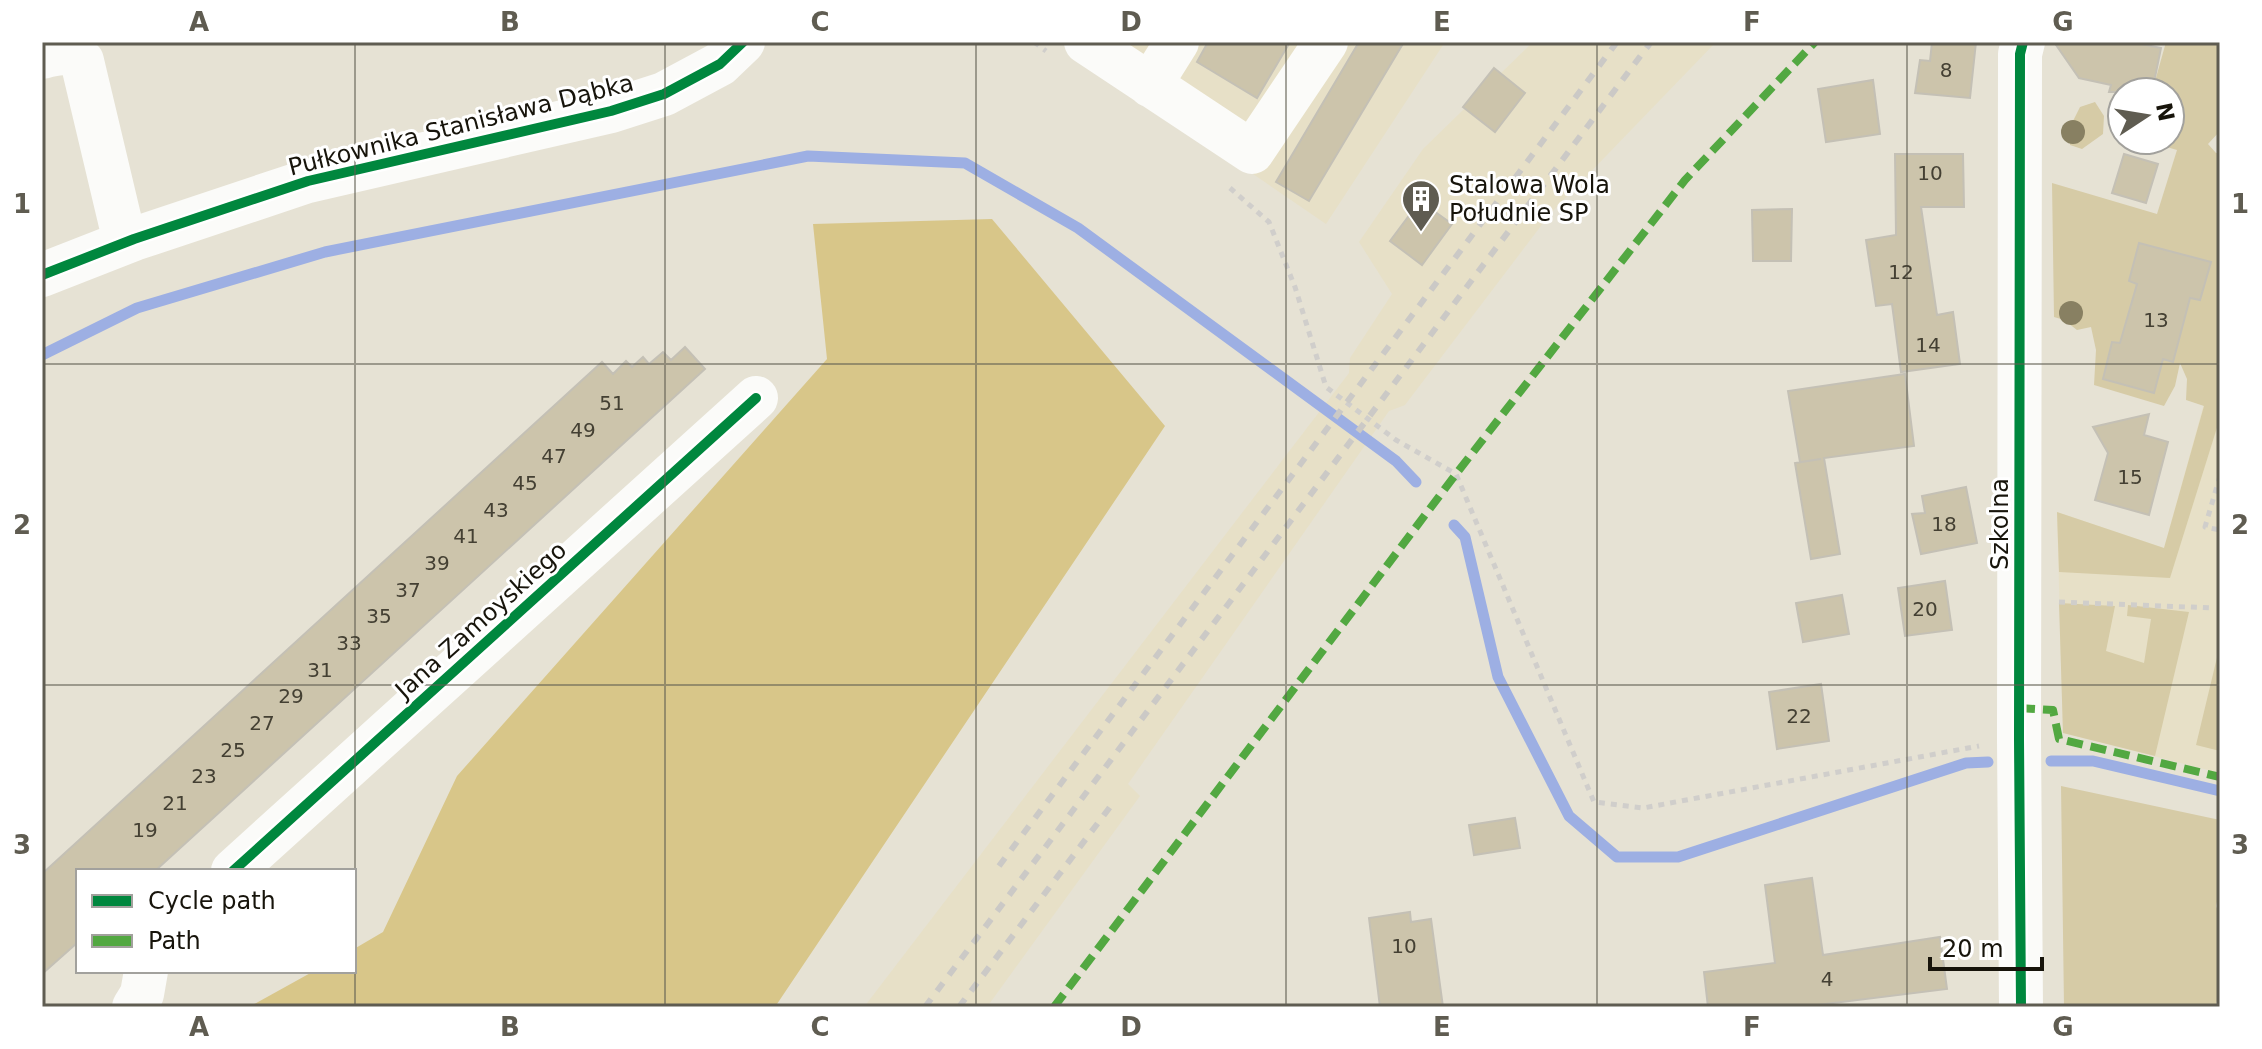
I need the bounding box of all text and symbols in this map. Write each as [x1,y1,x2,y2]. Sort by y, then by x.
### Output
text: A [189,7,209,37]
text: B [500,7,520,37]
text: C [810,7,830,37]
text: D [1120,7,1142,37]
text: E [1433,7,1451,37]
text: F [1743,7,1761,37]
text: G [2052,7,2074,37]
house number: 8 [1940,58,1952,82]
street label: Pułkownika Stanisława Dąbka [285,68,637,182]
north arrow [2106,76,2186,156]
text: N [2151,100,2179,124]
house number: 10 [1917,161,1943,185]
place label: Stalowa Wola Południe SP [1449,171,1610,227]
building icon: Stalowa Wola Południe SP [1400,178,1442,233]
text: 1 [13,189,31,219]
text: 1 [2231,189,2249,219]
house number: 12 [1888,260,1914,284]
house number: 13 [2143,308,2169,332]
house number: 14 [1915,333,1941,357]
house number: 51 [599,391,625,415]
house number: 49 [570,418,596,442]
house number: 47 [541,444,567,468]
house number: 15 [2117,465,2143,489]
house number: 45 [512,471,538,495]
street label: Szkolna [1986,478,2014,570]
house number: 43 [483,498,509,522]
text: 2 [13,510,31,540]
text: 2 [2231,510,2249,540]
house number: 18 [1931,512,1957,536]
house number: 41 [453,524,479,548]
street label: Jana Zamoyskiego [388,536,572,706]
house number: 39 [424,551,450,575]
house number: 37 [395,578,421,602]
house number: 20 [1912,597,1938,621]
house number: 35 [366,604,392,628]
house number: 33 [336,631,362,655]
house number: 31 [307,658,333,682]
house number: 29 [278,684,304,708]
house number: 22 [1786,704,1812,728]
house number: 27 [249,711,275,735]
house number: 25 [220,738,246,762]
house number: 23 [191,764,217,788]
house number: 21 [162,791,188,815]
house number: 19 [132,818,158,842]
text: 3 [13,830,31,860]
text: 3 [2231,830,2249,860]
legend [76,869,356,973]
text: Cycle path [148,887,276,915]
scale bar [1930,921,2042,971]
text: Path [148,927,201,955]
house number: 10 [1391,934,1417,958]
text: 20 m [1942,935,2004,963]
house number: 4 [1821,967,1833,991]
text: A [189,1012,209,1042]
text: B [500,1012,520,1042]
text: C [810,1012,830,1042]
text: D [1120,1012,1142,1042]
text: E [1433,1012,1451,1042]
text: F [1743,1012,1761,1042]
text: G [2052,1012,2074,1042]

